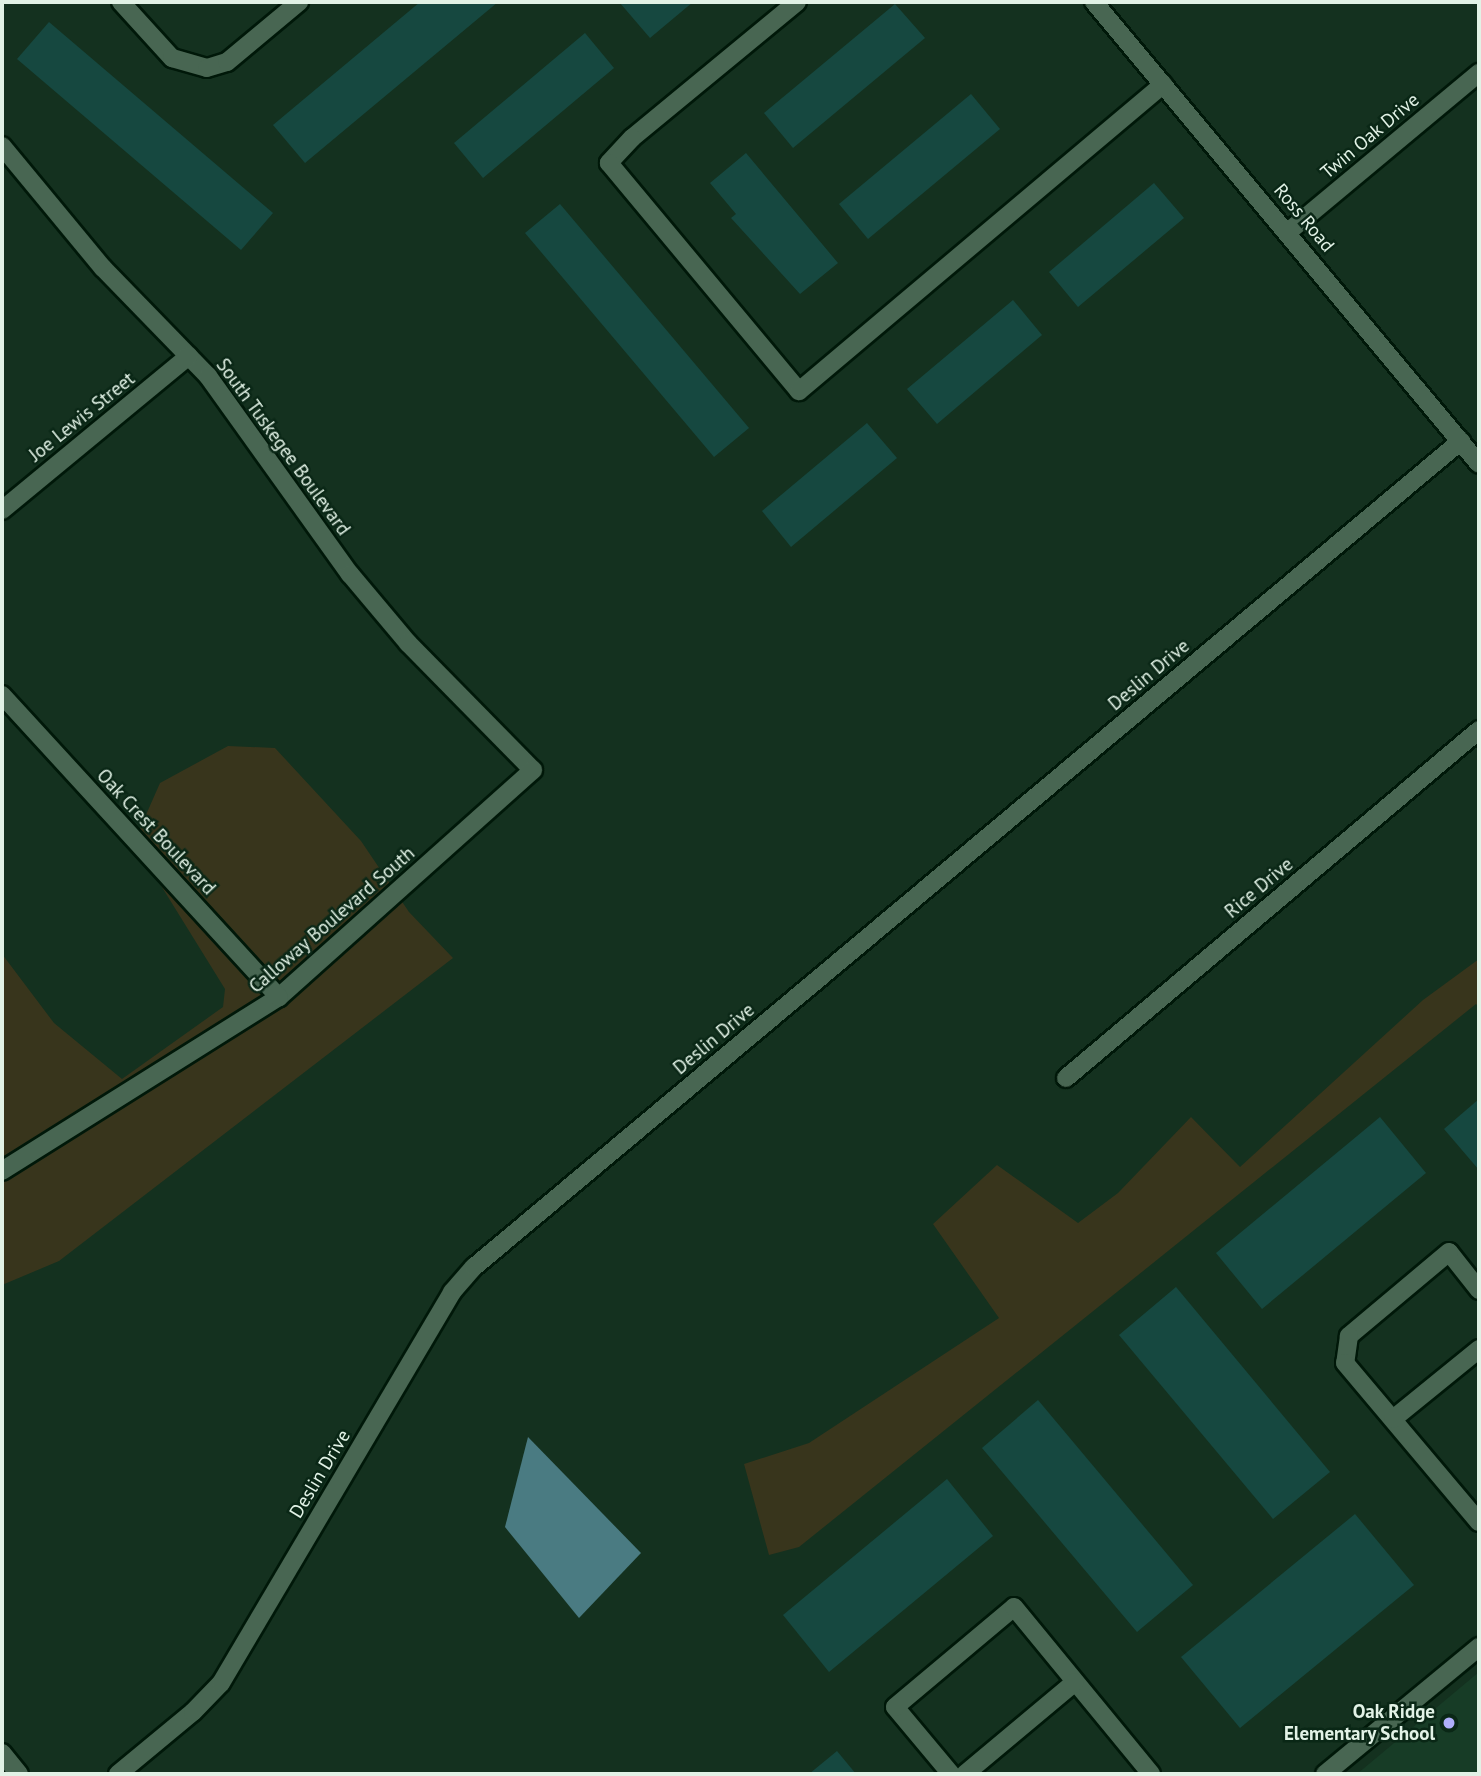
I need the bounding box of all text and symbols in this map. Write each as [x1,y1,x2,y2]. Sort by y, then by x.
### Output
street label: Twin Oak Drive [1316,88,1424,184]
street label: Ross Road [1269,179,1339,257]
street label: South Tuskegee Boulevard [211,354,355,540]
street label: Joe Lewis Street [25,367,139,467]
street label: Deslin Drive [1104,635,1194,715]
street label: Oak Crest Boulevard [92,764,220,900]
street label: Calloway Boulevard South [244,842,420,998]
street label: Rice Drive [1220,853,1298,923]
street label: Deslin Drive [669,999,759,1079]
street label: Deslin Drive [285,1426,355,1522]
place label: Oak Ridge Elementary School [1283,1701,1435,1745]
marker: Oak Ridge Elementary School [1441,1715,1457,1731]

